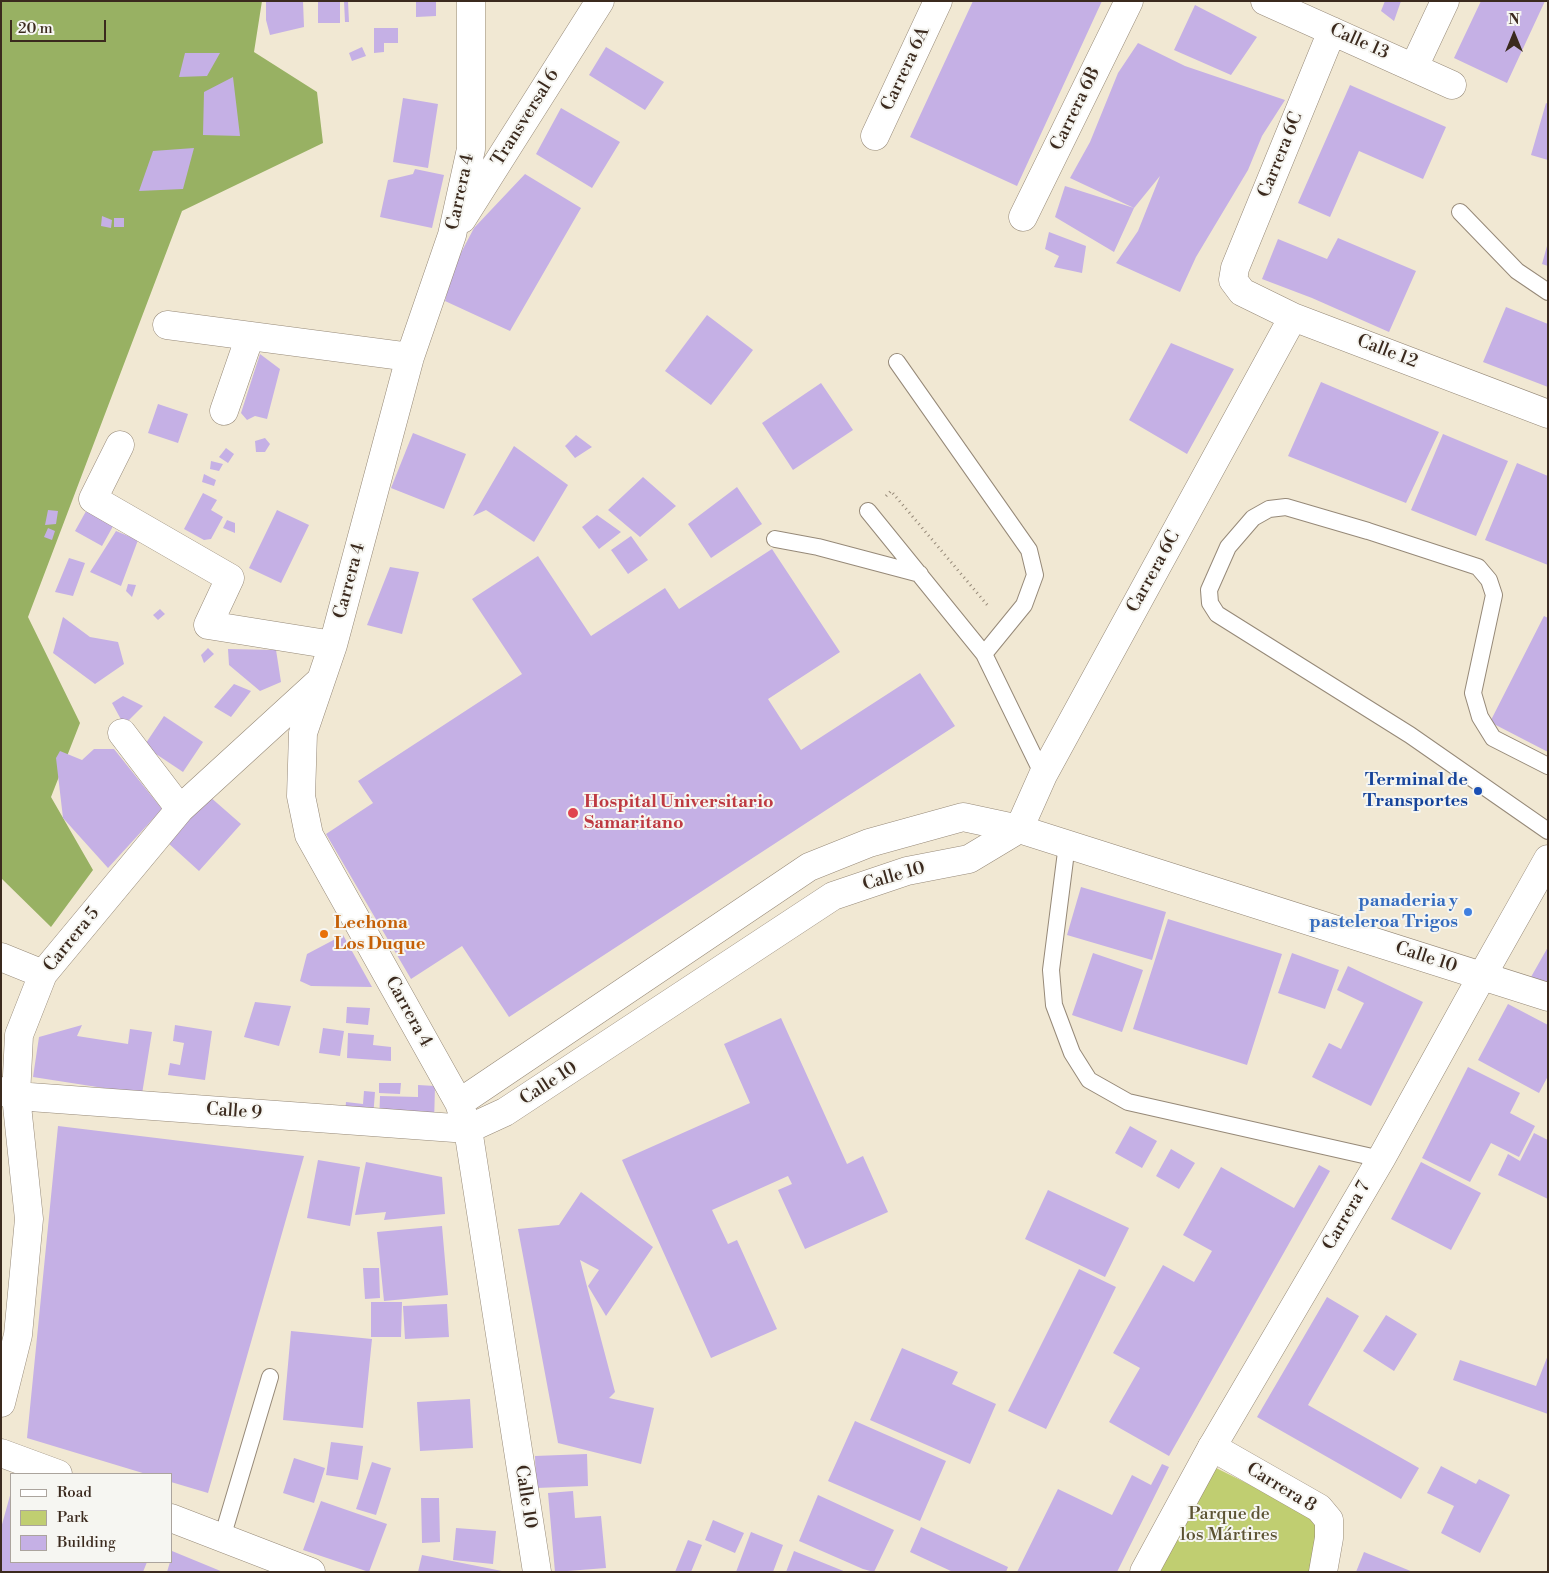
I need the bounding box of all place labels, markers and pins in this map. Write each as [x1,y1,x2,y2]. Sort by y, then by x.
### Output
place label: Terminal de Transportes [1363,770,1468,812]
marker: Terminal de Transportes [1472,785,1484,797]
place label: Hospital Universitario Samaritano [584,792,774,834]
marker: Hospital Universitario Samaritano [566,806,580,820]
place label: panaderia y pasteleroa Trigos [1309,891,1458,934]
marker: panaderia y pasteleroa Trigos [1462,906,1474,918]
place label: Lechona Los Duque [334,913,425,956]
marker: Lechona Los Duque [318,928,330,940]

